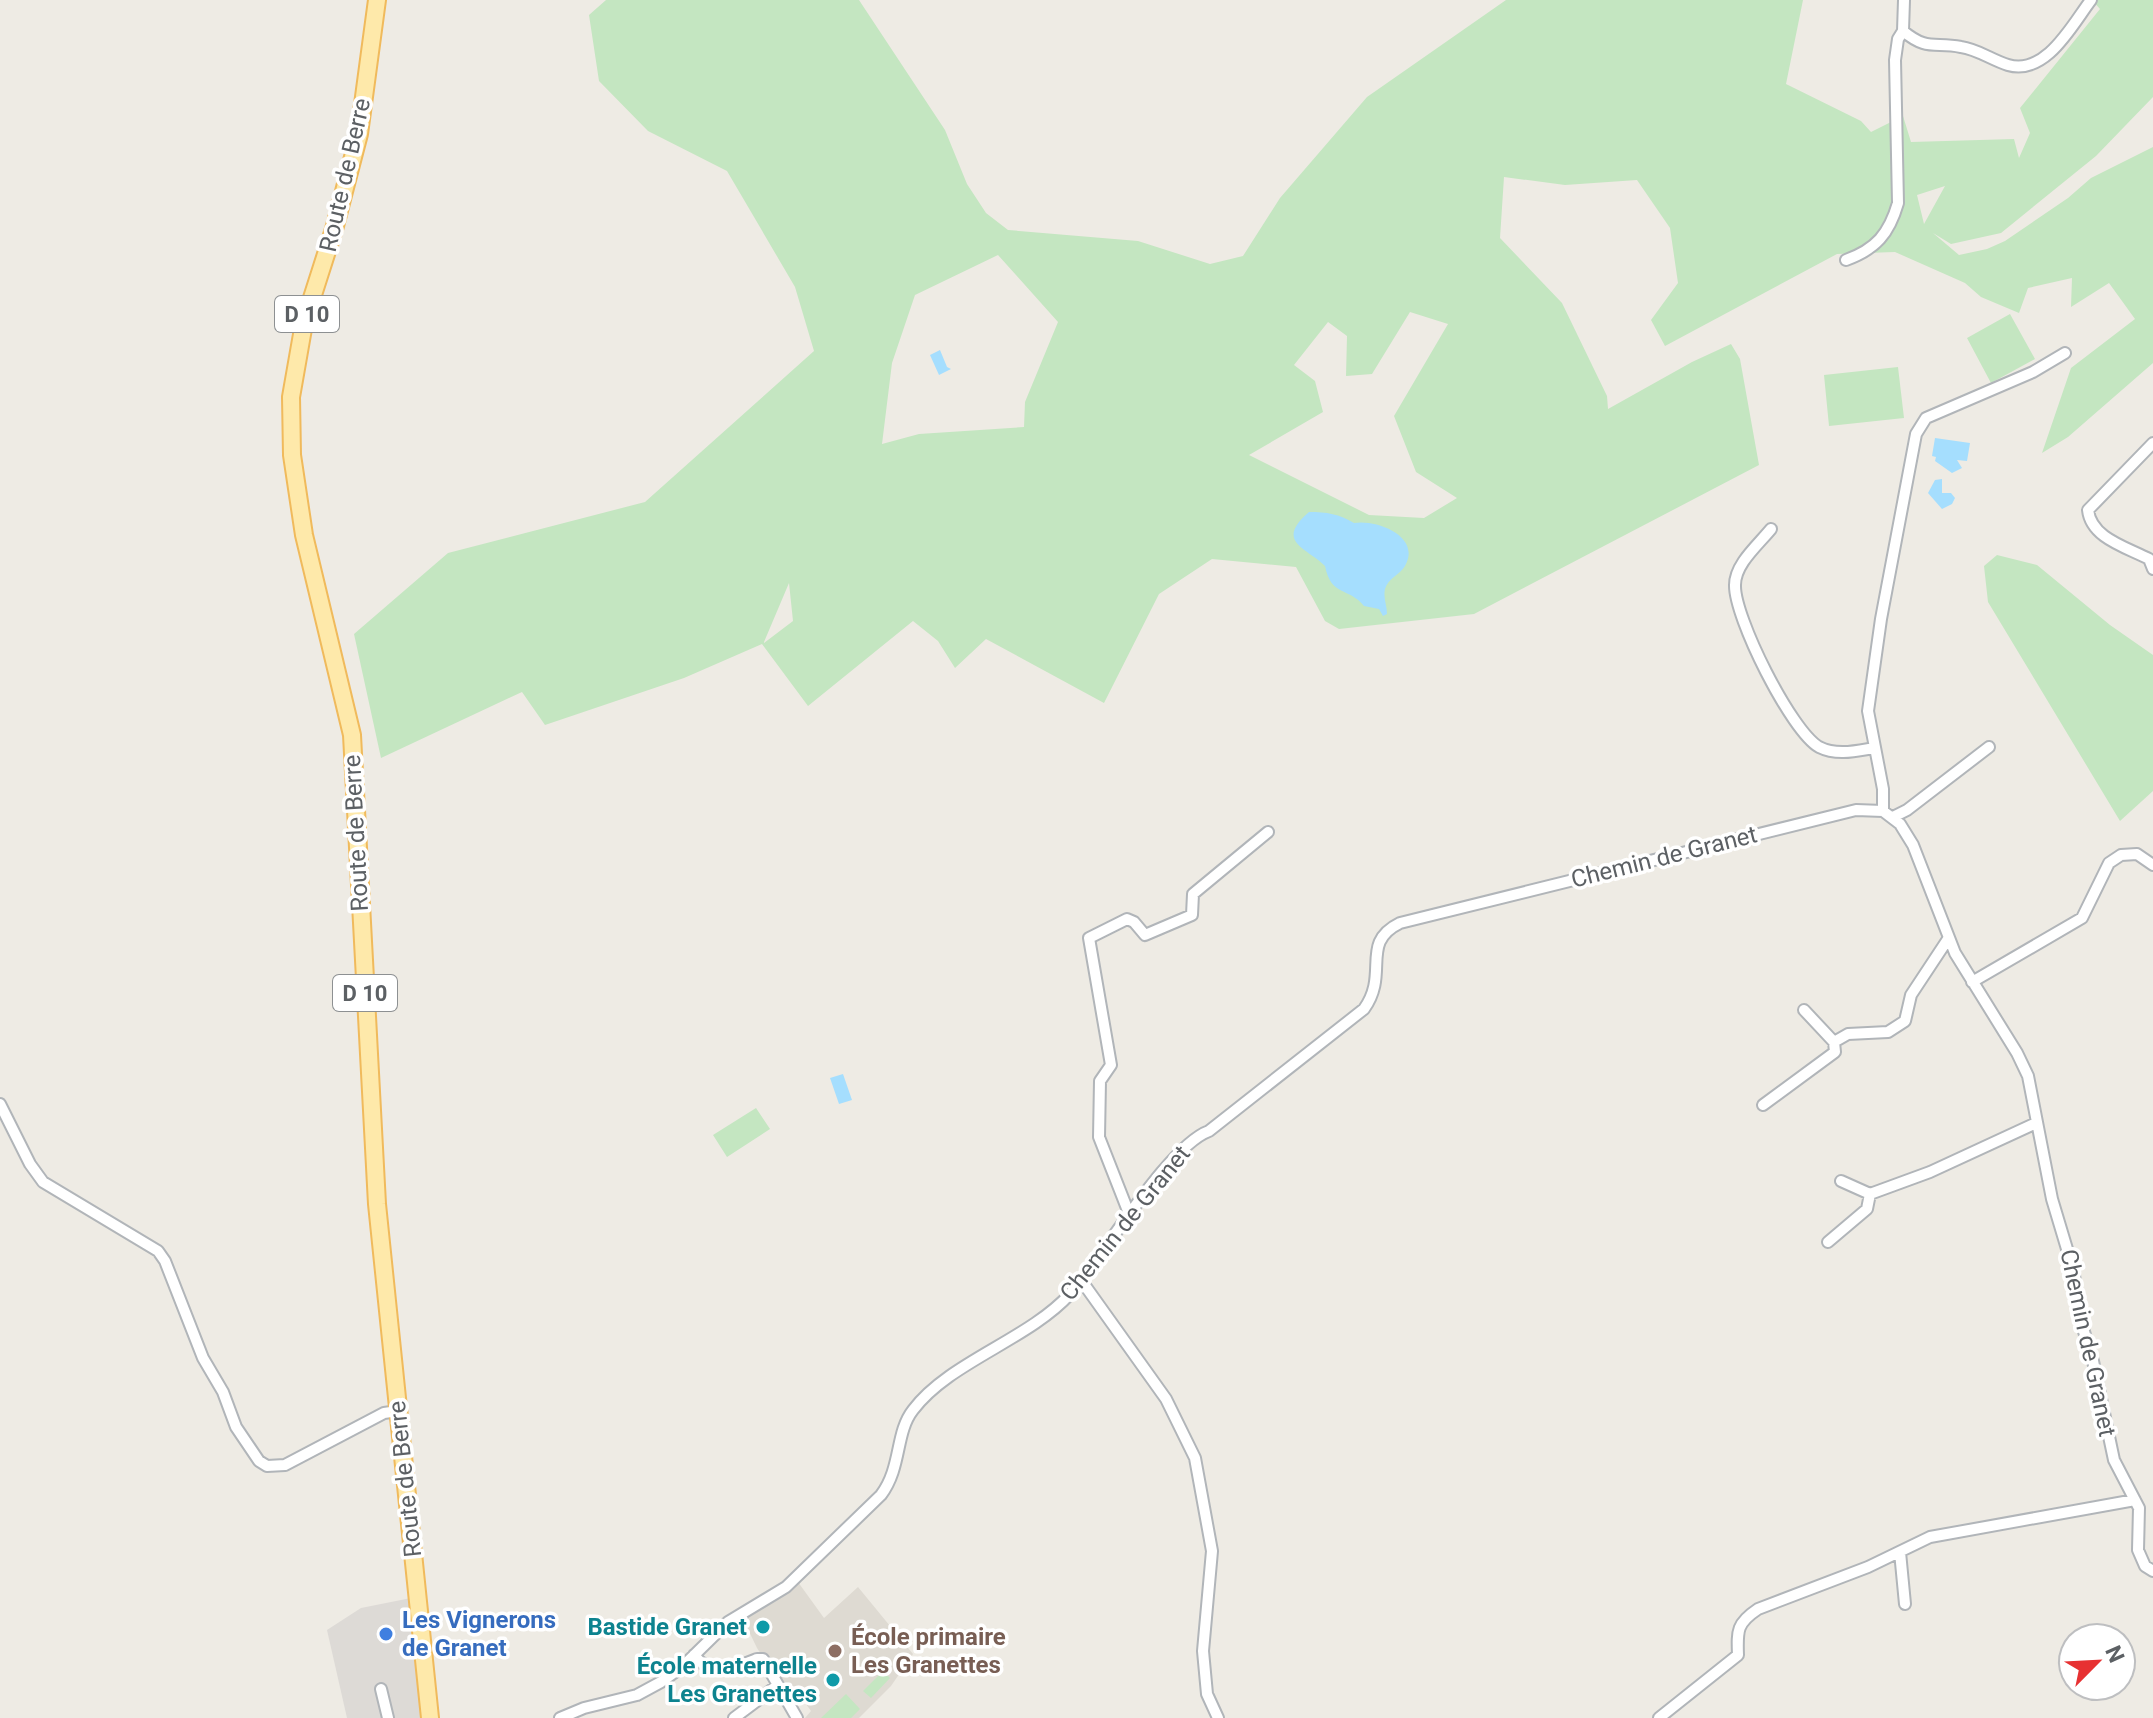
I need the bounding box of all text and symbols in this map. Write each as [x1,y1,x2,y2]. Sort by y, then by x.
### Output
street label: Route de Berre [314,95,376,255]
road number: D 10 [275,296,339,332]
street label: Route de Berre [338,754,374,912]
street label: Chemin de Granet [1568,820,1760,894]
road number: D 10 [333,975,397,1011]
street label: Chemin de Granet [1054,1140,1196,1306]
street label: Chemin de Granet [2054,1247,2122,1439]
street label: Route de Berre [383,1400,427,1558]
place label: Les Vignerons de Granet [402,1606,556,1662]
place label: Bastide Granet [587,1613,747,1641]
marker: Bastide Granet [754,1618,772,1636]
north arrow [2057,1622,2137,1702]
place label: École primaire Les Granettes [851,1623,1006,1679]
marker: Les Vignerons de Granet [377,1625,395,1643]
marker: École primaire Les Granettes [826,1642,844,1660]
text: N [2100,1642,2129,1666]
place label: École maternelle Les Granettes [637,1652,817,1708]
marker: École maternelle Les Granettes [824,1671,842,1689]

